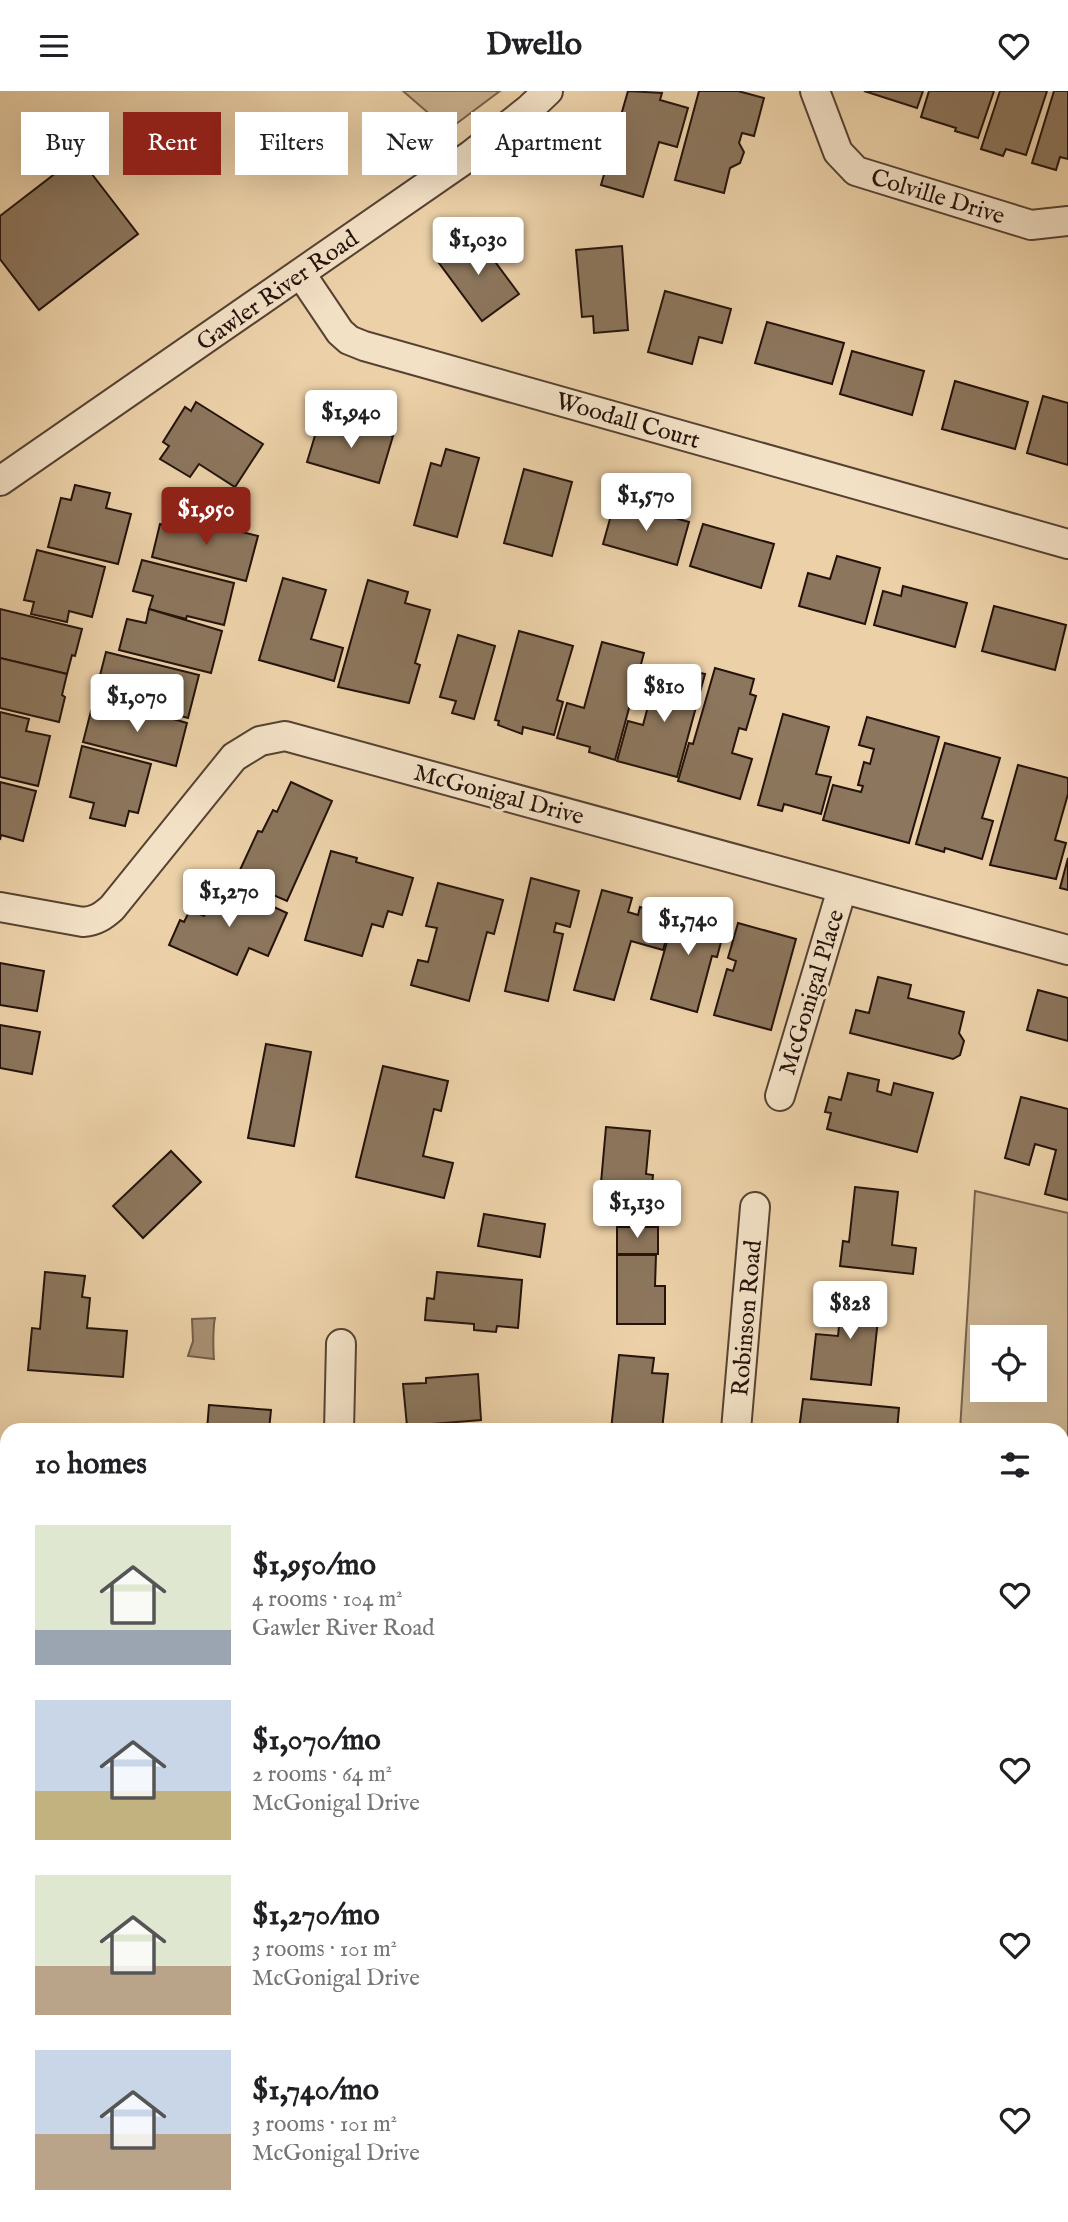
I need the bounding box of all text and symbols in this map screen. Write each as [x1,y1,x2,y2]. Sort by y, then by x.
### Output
text: Dwello [486,25,582,66]
icon: menu [35,27,73,65]
icon: heart [995,27,1033,65]
chip: Buy [21,112,109,175]
chip: Rent [123,112,221,175]
chip: Filters [235,112,348,175]
chip: New [362,112,457,175]
chip: Apartment [471,112,626,175]
street label: Colville Drive [867,162,1008,233]
pin: $1,030 [421,218,535,277]
street label: Gawler River Road [191,224,365,359]
text: $1,030 [449,225,507,254]
street label: Woodall Court [552,386,703,457]
pin: $1,940 [294,391,408,450]
text: $1,940 [321,398,381,427]
pin: $1,570 [589,473,703,533]
text: $1,570 [617,481,675,510]
pin: $1,950 [149,487,263,547]
text: $1,950 [177,495,235,524]
pin: $810 [623,665,705,724]
text: $810 [643,672,685,701]
pin: $1,070 [80,675,194,734]
text: $1,070 [107,682,167,711]
street label: McGonigal Drive [410,758,587,833]
pin: $1,270 [172,869,286,929]
text: $1,270 [199,877,259,906]
pin: $1,740 [631,897,745,957]
text: $1,740 [658,905,718,934]
street label: McGonigal Place [773,906,852,1079]
pin: $1,130 [580,1181,694,1240]
text: $1,130 [609,1188,665,1217]
street label: Robinson Road [725,1239,770,1397]
pin: $828 [809,1281,891,1341]
text: $828 [829,1289,871,1318]
map controls [970,1325,1047,1402]
button: locate [970,1325,1047,1402]
text: 10 homes [35,1446,147,1484]
icon: filters [996,1446,1034,1484]
text: $1,950/mo [252,1547,376,1585]
icon: home [91,1553,175,1637]
icon: heart [996,1576,1034,1614]
text: 4 rooms · 104 m² [252,1585,403,1614]
text: Gawler River Road [252,1614,435,1643]
text: $1,070/mo [252,1722,381,1760]
icon: home [91,1728,175,1812]
icon: heart [996,1751,1034,1789]
text: 2 rooms · 64 m² [252,1760,392,1789]
text: McGonigal Drive [252,1789,420,1818]
text: $1,270/mo [252,1897,380,1935]
icon: home [91,1903,175,1987]
icon: heart [996,1926,1034,1964]
text: 3 rooms · 101 m² [252,1935,397,1964]
text: McGonigal Drive [252,1964,420,1993]
text: $1,740/mo [252,2072,379,2110]
icon: home [91,2078,175,2162]
icon: heart [996,2101,1034,2139]
text: 3 rooms · 101 m² [252,2110,397,2139]
text: McGonigal Drive [252,2139,420,2168]

